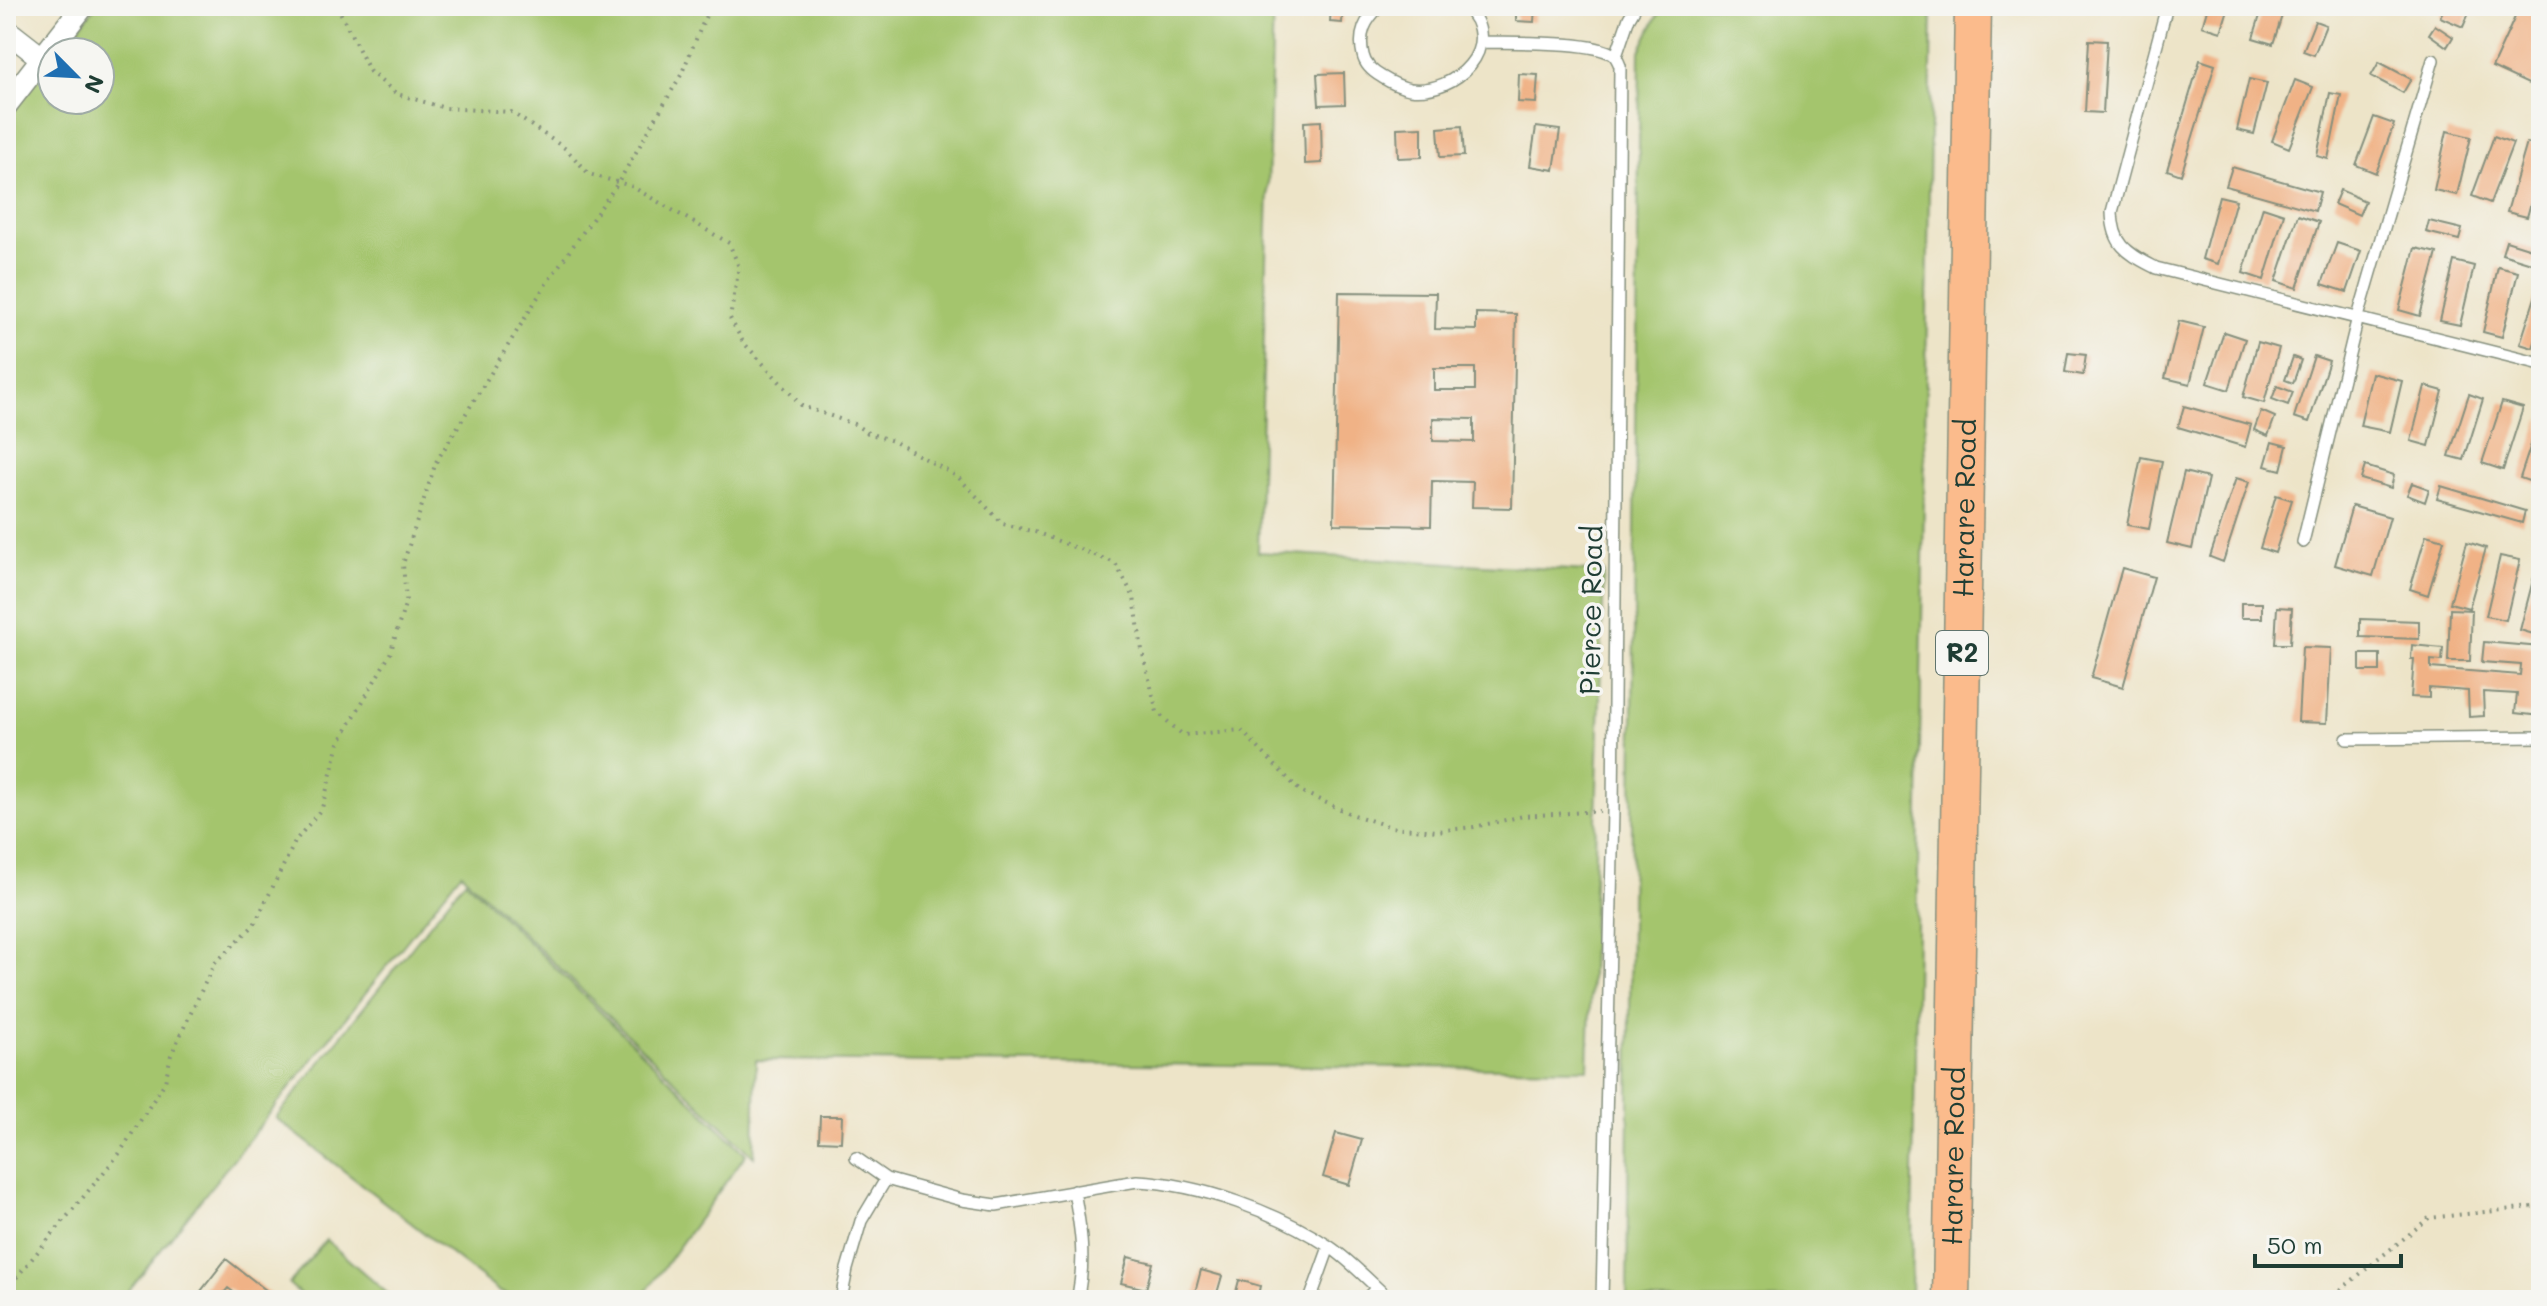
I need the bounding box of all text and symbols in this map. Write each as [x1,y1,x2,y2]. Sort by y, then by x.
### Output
north arrow [36,36,116,116]
text: N [78,71,111,98]
street label: Harare Road [1944,418,1983,598]
street label: Pierce Road [1571,525,1609,695]
road number: R2 [1936,631,1988,675]
street label: Harare Road [1933,1066,1972,1246]
scale bar [2255,1218,2401,1268]
text: 50 m [2267,1229,2323,1260]

